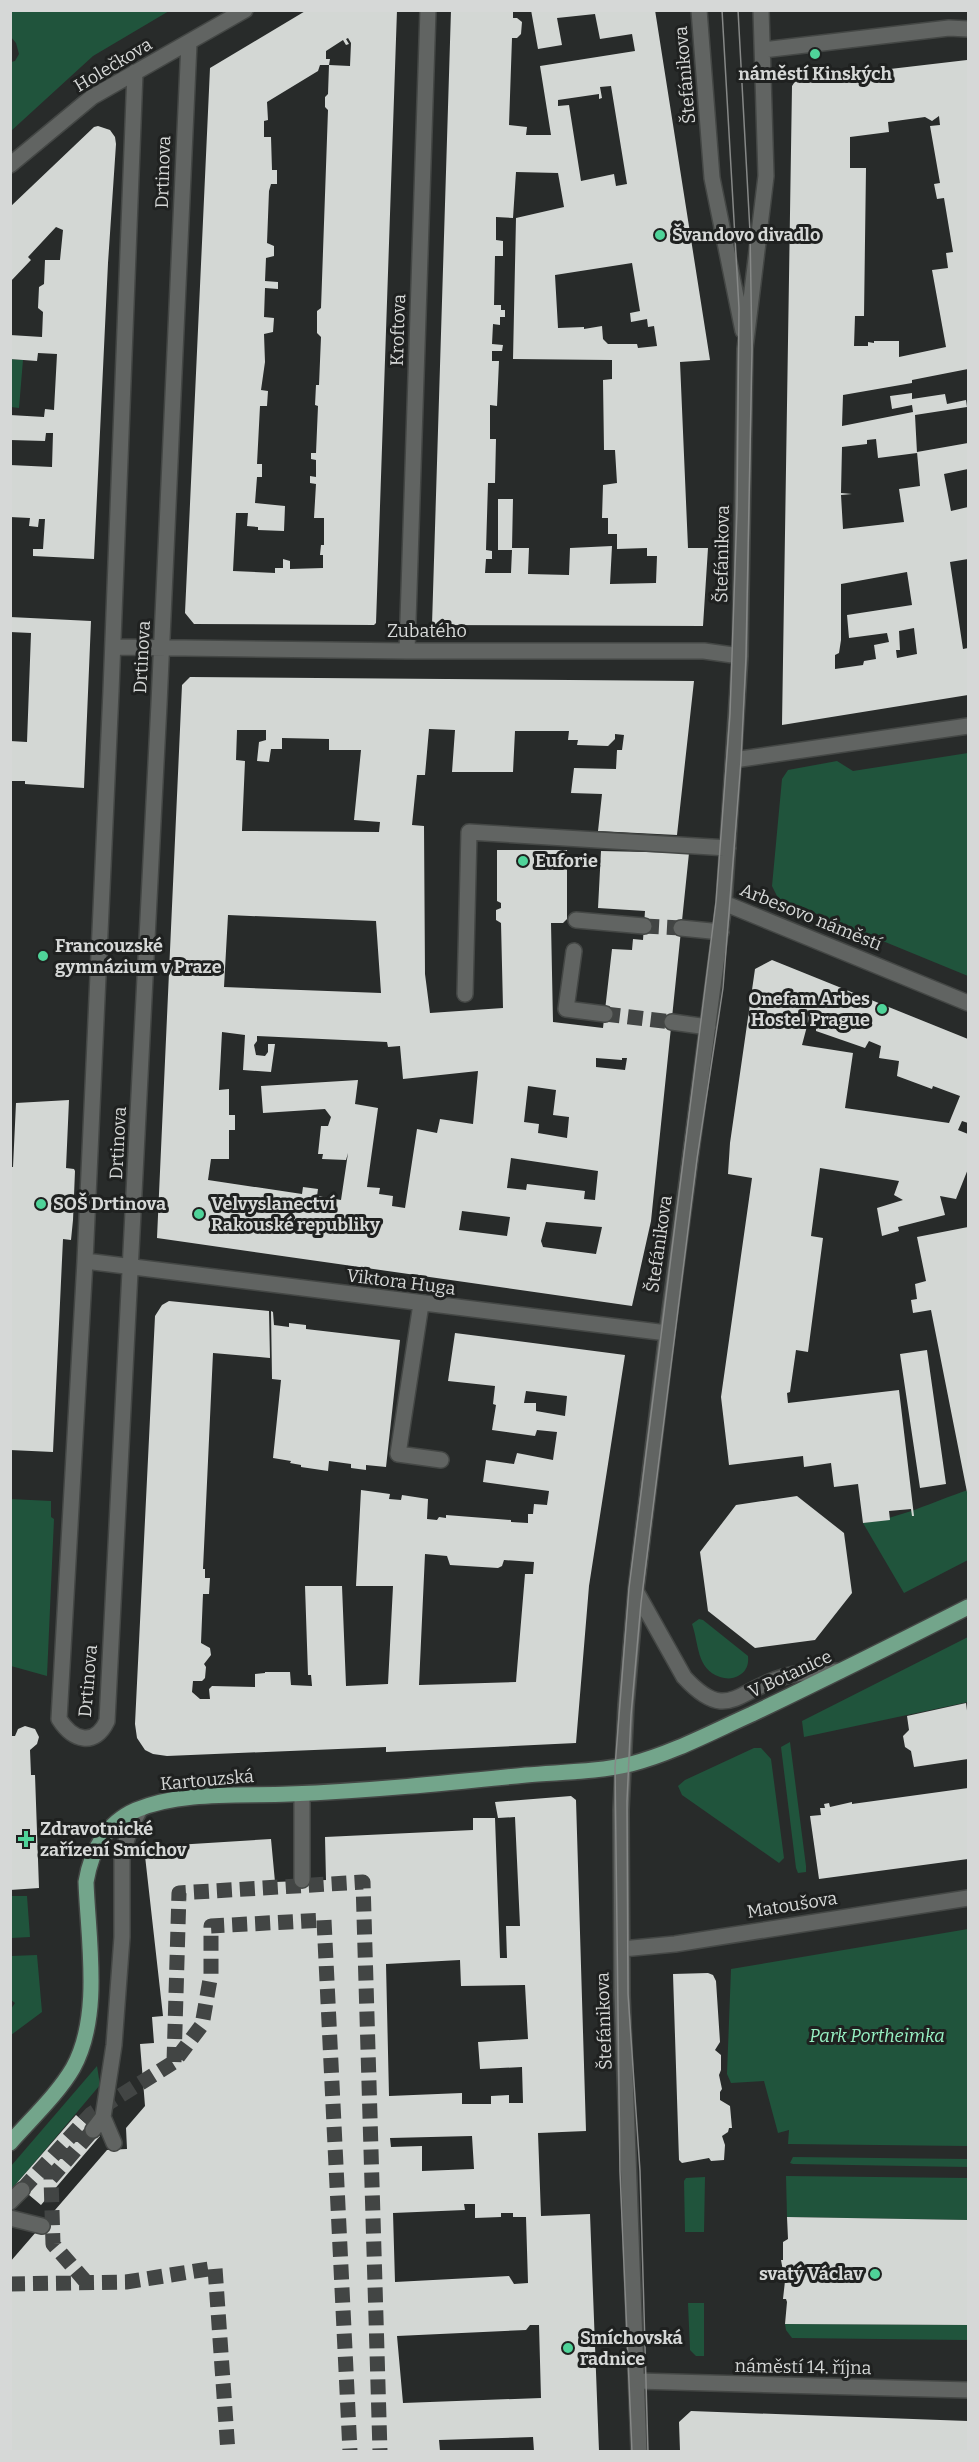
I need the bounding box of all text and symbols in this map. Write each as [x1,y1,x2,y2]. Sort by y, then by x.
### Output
street label: Štefánikova [670,25,700,125]
street label: Holečkova [70,33,156,97]
marker: náměstí Kinských [808,47,822,61]
place label: náměstí Kinských [738,63,892,85]
street label: Drtinova [151,135,175,209]
place label: Švandovo divadlo [672,223,820,246]
marker: Švandovo divadlo [653,228,667,242]
street label: Kroftova [386,293,410,366]
street label: Štefánikova [710,505,734,603]
street label: Drtinova [129,620,155,694]
street label: Zubatého [387,620,467,642]
place label: Euforie [535,850,598,872]
marker: Euforie [516,854,530,868]
street label: Arbesovo náměstí [737,879,886,956]
place label: Francouzské gymnázium v Praze [55,935,222,978]
marker: Francouzské gymnázium v Praze [36,949,50,963]
place label: Onefam Arbes Hostel Prague [748,988,870,1031]
marker: Onefam Arbes Hostel Prague [875,1002,889,1016]
street label: Drtinova [105,1106,131,1180]
place label: SOŠ Drtinova [53,1192,166,1215]
place label: Velvyslanectví Rakouské republiky [211,1193,381,1236]
street label: Štefánikova [641,1194,677,1294]
marker: SOŠ Drtinova [34,1197,48,1211]
marker: Velvyslanectví Rakouské republiky [192,1207,206,1221]
street label: Viktora Huga [345,1264,457,1300]
street label: Drtinova [74,1644,102,1718]
street label: V Botanice [745,1645,835,1703]
street label: Kartouzská [159,1765,255,1795]
place label: Zdravotnické zařízení Smíchov [40,1818,187,1861]
marker: Zdravotnické zařízení Smíchov [17,1830,35,1848]
street label: Matoušova [745,1887,839,1923]
street label: Štefánikova [591,1971,617,2070]
park label: Park Portheimka [809,2025,945,2047]
place label: svatý Václav [759,2263,863,2285]
marker: svatý Václav [868,2267,882,2281]
place label: Smíchovská radnice [580,2327,683,2370]
marker: Smíchovská radnice [561,2341,575,2355]
street label: náměstí 14. října [734,2355,872,2379]

